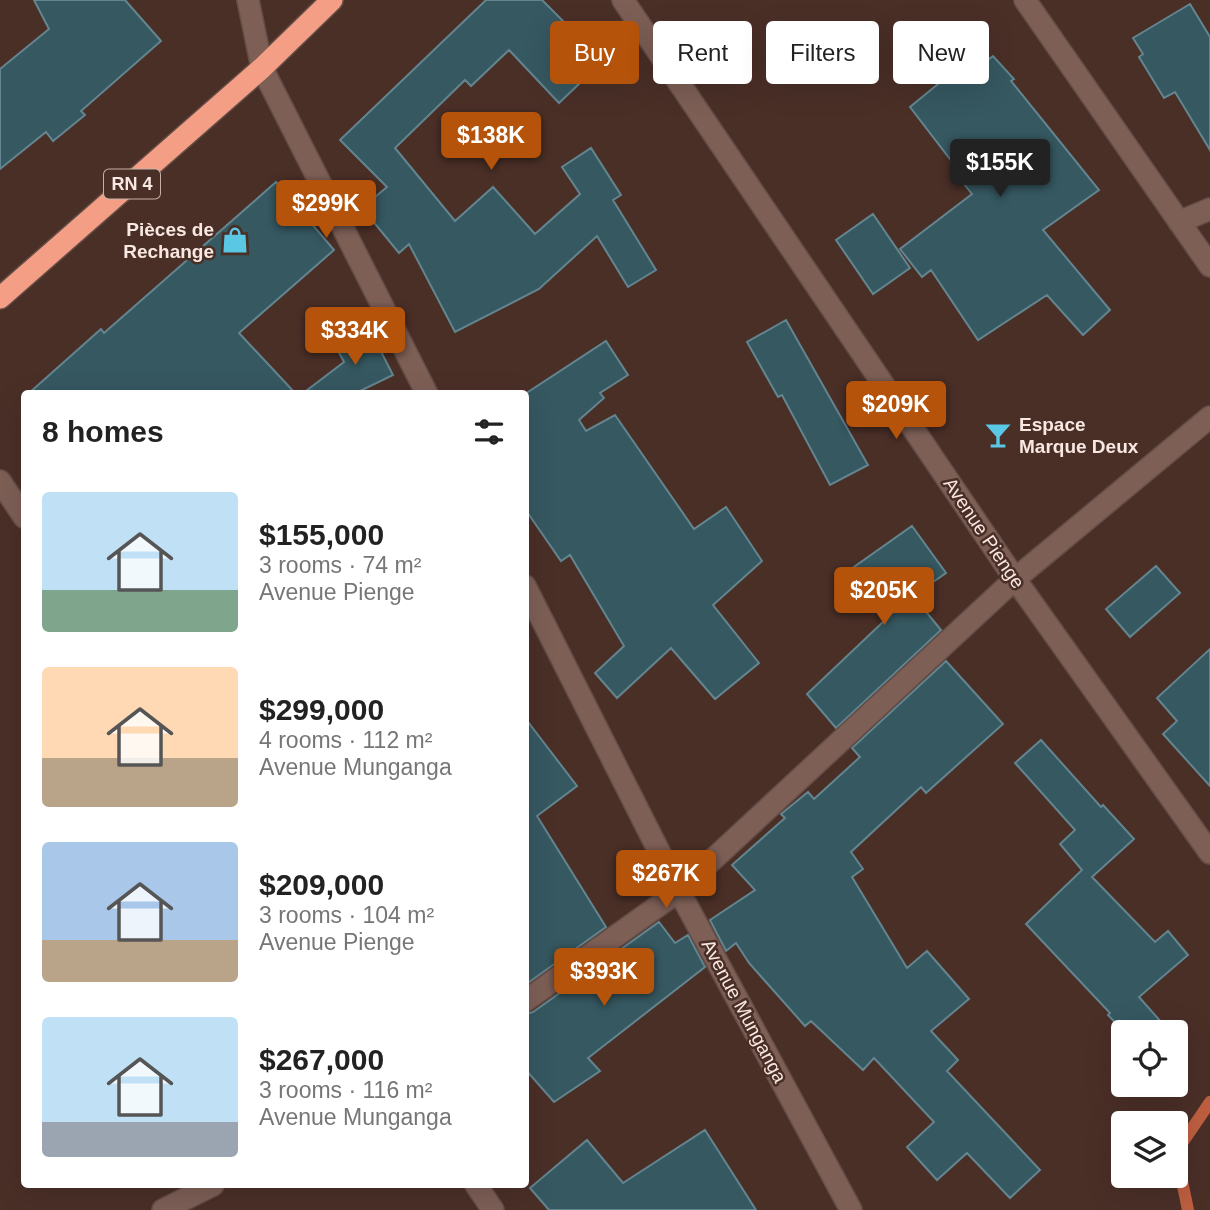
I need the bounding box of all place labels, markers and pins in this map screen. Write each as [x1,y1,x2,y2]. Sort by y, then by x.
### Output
pin: $138K [442,113,540,172]
pin: $155K [951,140,1049,199]
pin: $299K [277,180,375,240]
place label: Pièces de Rechange [123,219,214,262]
shop icon: Pièces de Rechange [220,225,250,255]
pin: $334K [306,308,404,367]
pin: $209K [847,382,945,441]
place label: Espace Marque Deux [1019,414,1139,457]
bar icon: Espace Marque Deux [983,420,1013,450]
pin: $205K [835,568,933,627]
pin: $267K [617,850,715,910]
pin: $393K [555,948,653,1008]

